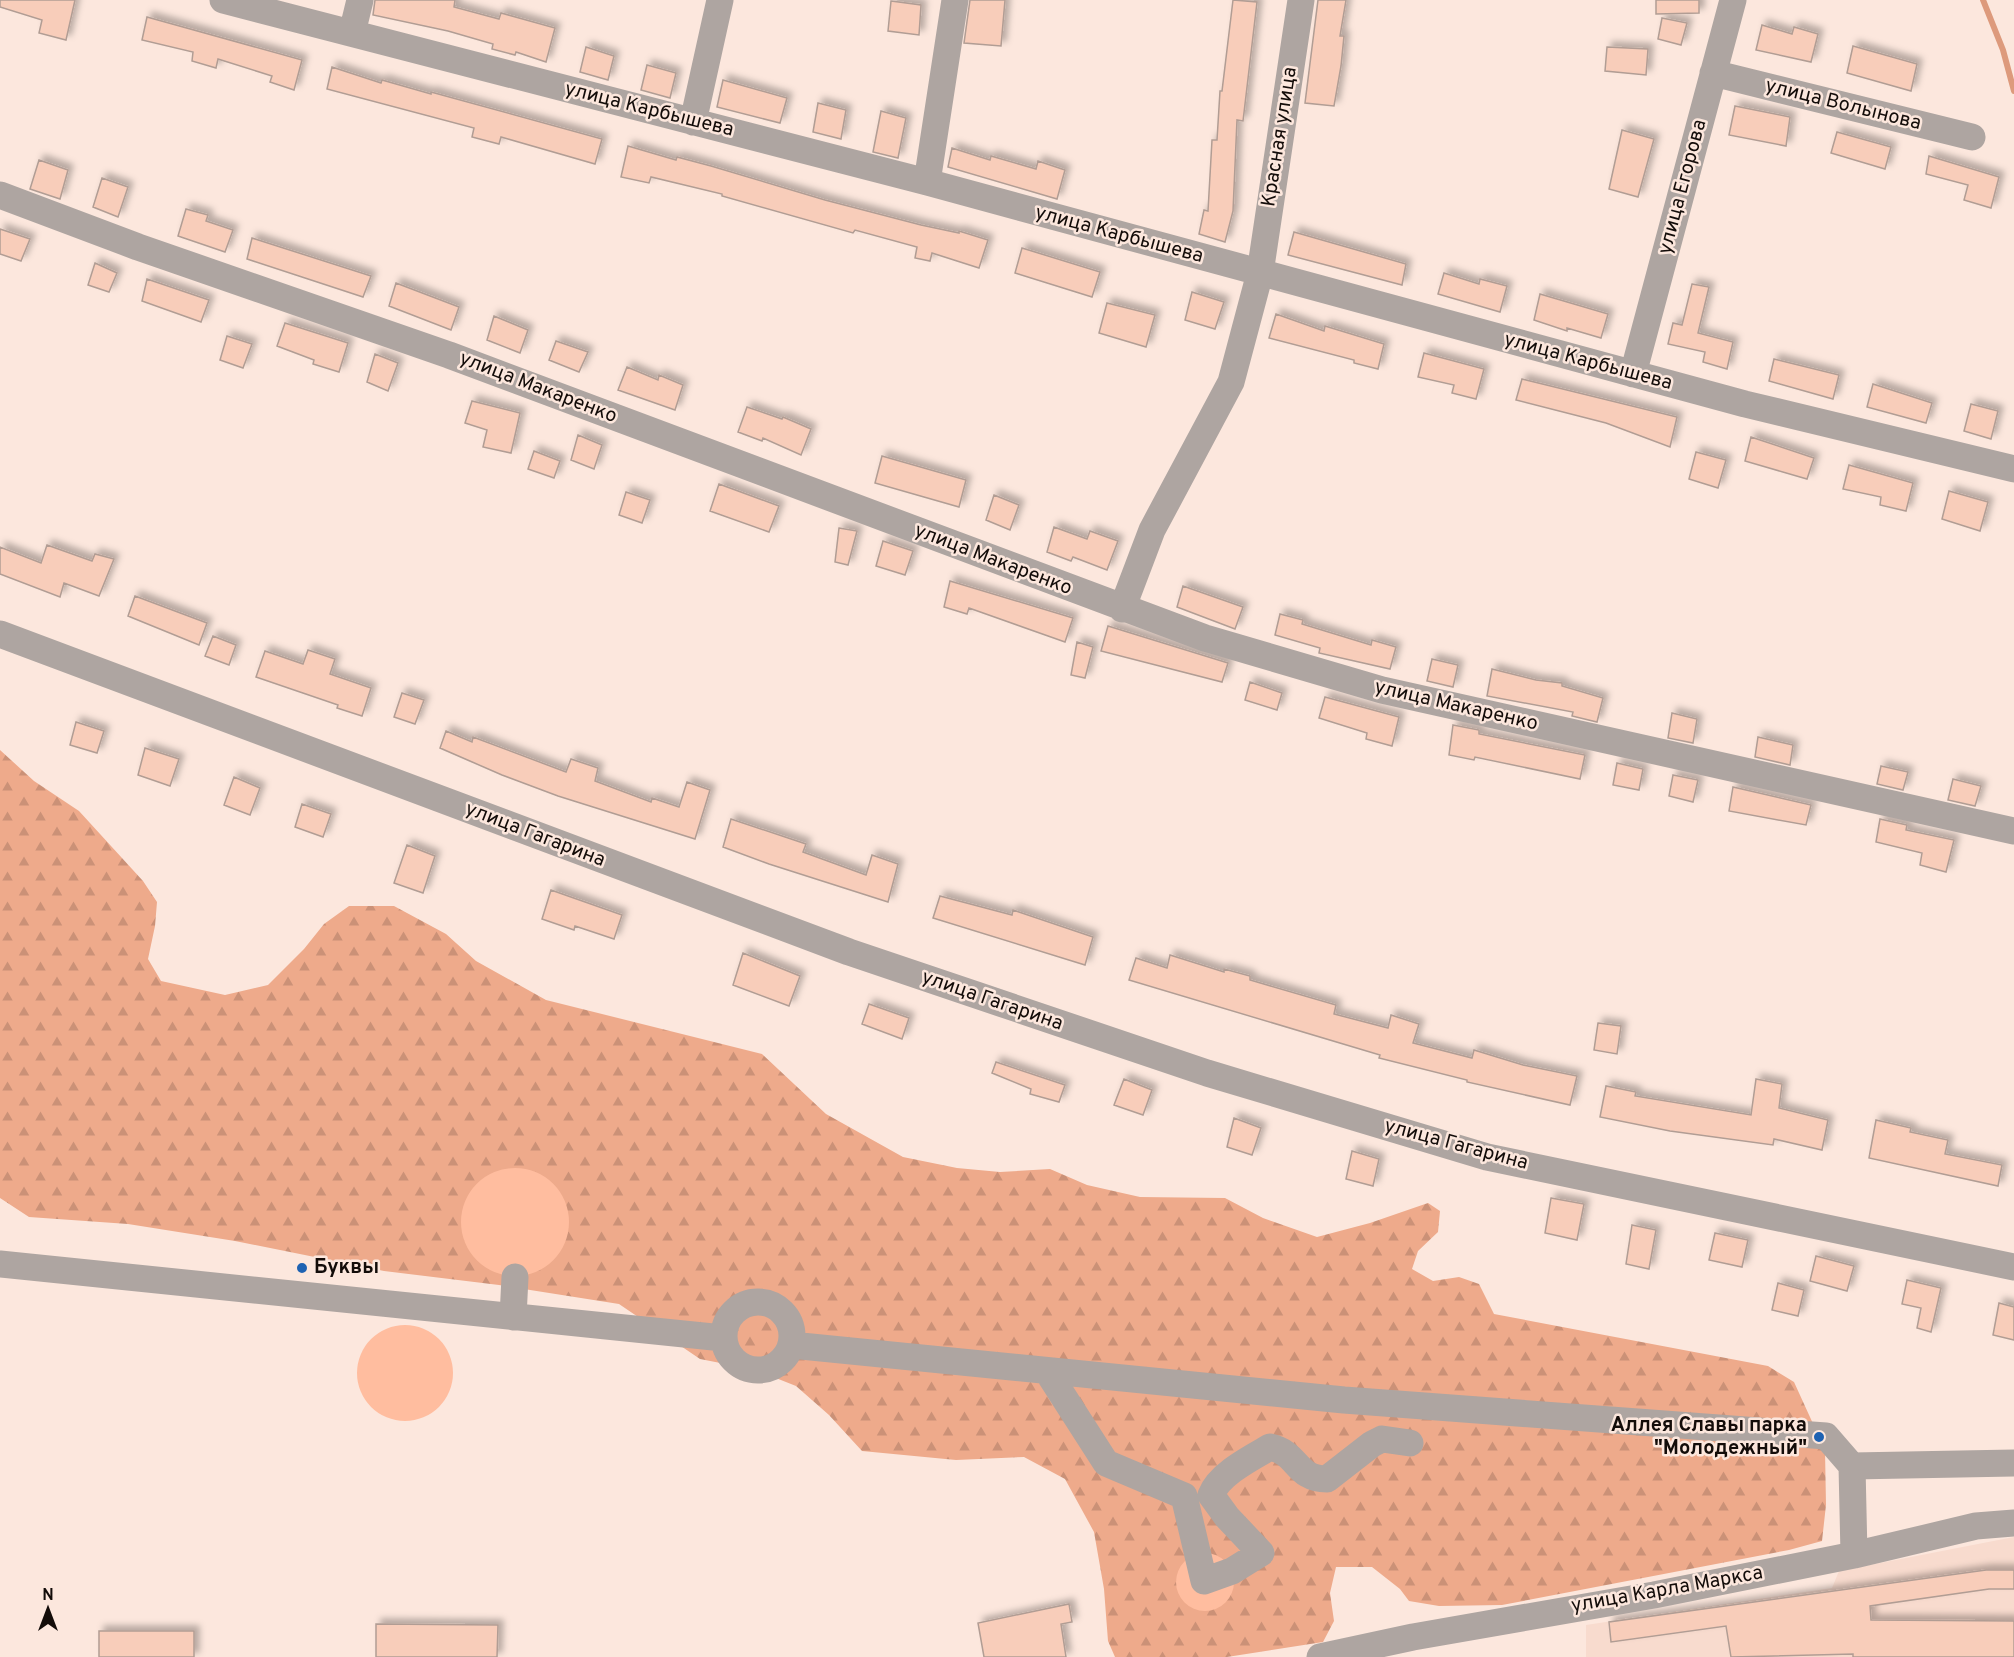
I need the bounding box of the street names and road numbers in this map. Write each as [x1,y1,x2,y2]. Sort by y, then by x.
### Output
street label: Красная улица [1256,65,1304,209]
street label: улица Волынова [1762,73,1924,137]
street label: улица Карбышева [562,76,736,144]
street label: улица Егорова [1653,117,1713,257]
street label: улица Карбышева [1032,200,1206,270]
street label: улица Карбышева [1501,327,1675,397]
street label: улица Макаренко [455,346,621,430]
street label: улица Макаренко [910,518,1076,602]
street label: улица Макаренко [1372,675,1540,737]
street label: улица Гагарина [461,796,609,874]
street label: улица Гагарина [918,965,1066,1037]
street label: улица Гагарина [1381,1113,1531,1177]
street label: улица Карла Маркса [1569,1560,1765,1620]

